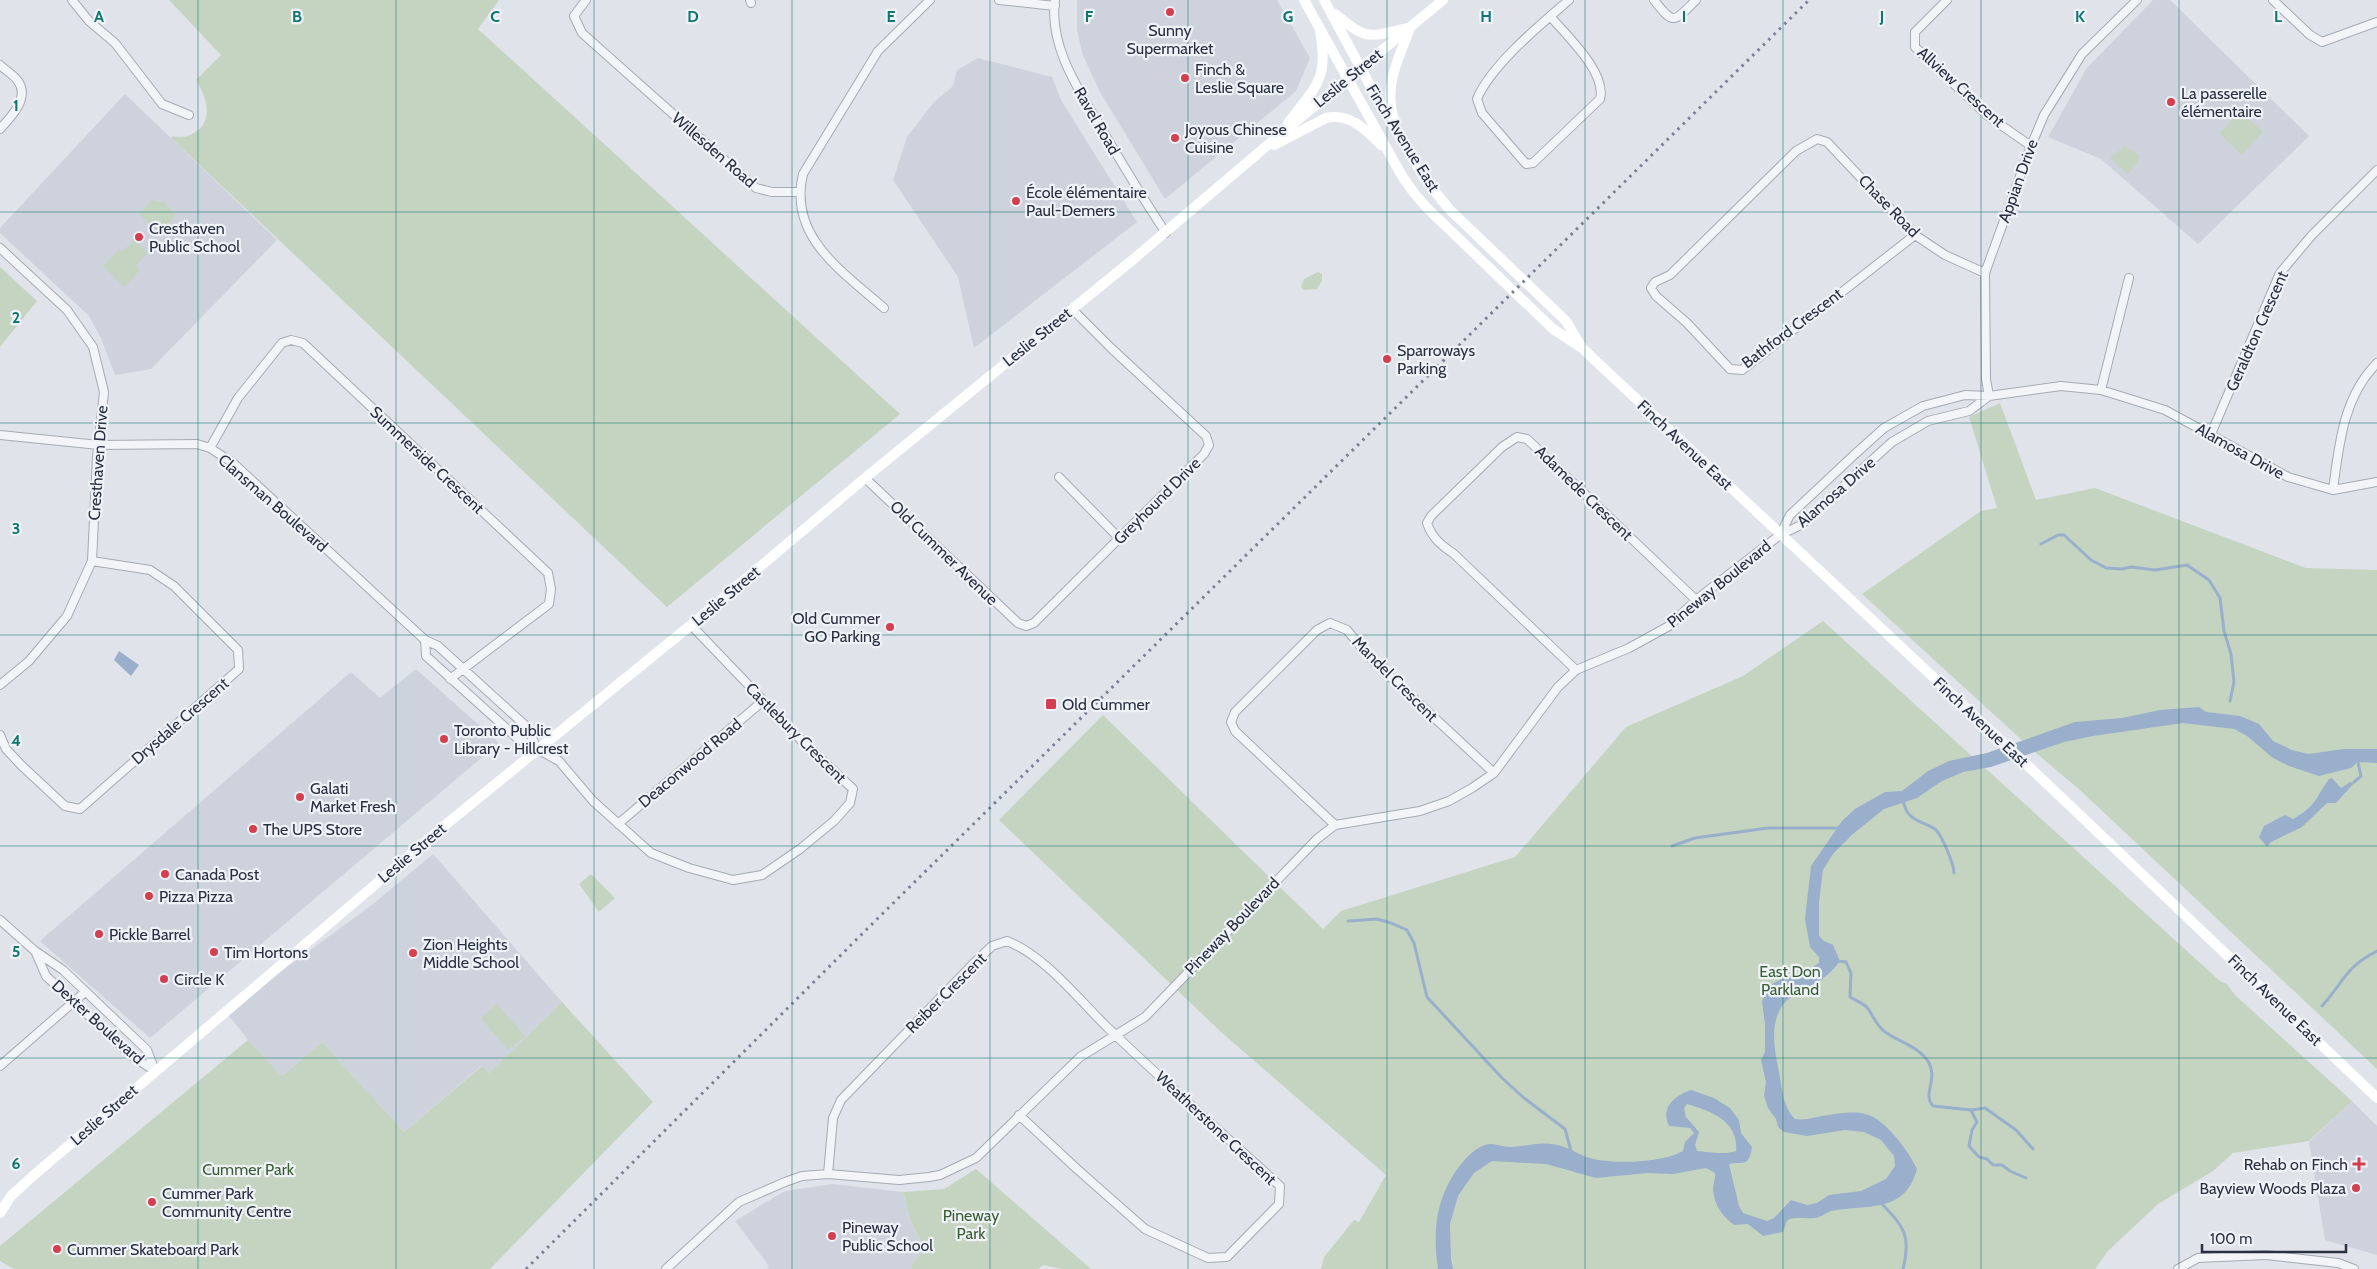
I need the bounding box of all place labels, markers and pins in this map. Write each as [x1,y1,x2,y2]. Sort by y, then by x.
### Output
marker: Sunny Supermarket [1164,6,1176,18]
place label: Sunny Supermarket [1127,21,1214,58]
place label: Finch & Leslie Square [1195,60,1284,97]
marker: Finch & Leslie Square [1179,72,1191,84]
place label: La passerelle élémentaire [2181,84,2267,121]
marker: La passerelle élémentaire [2165,96,2177,108]
place label: Joyous Chinese Cuisine [1184,120,1287,157]
marker: Joyous Chinese Cuisine [1169,132,1181,144]
place label: École élémentaire Paul-Demers [1026,183,1147,220]
marker: École élémentaire Paul-Demers [1010,195,1022,207]
place label: Cresthaven Public School [149,219,240,256]
marker: Cresthaven Public School [133,231,145,243]
place label: Sparroways Parking [1397,341,1475,378]
marker: Sparroways Parking [1381,353,1393,365]
place label: Old Cummer GO Parking [792,609,881,646]
marker: Old Cummer GO Parking [884,621,896,633]
place label: Old Cummer [1062,695,1151,714]
marker: Old Cummer [1044,697,1058,711]
place label: Toronto Public Library - Hillcrest [454,721,569,758]
marker: Toronto Public Library - Hillcrest [438,733,450,745]
place label: Galati Market Fresh [310,779,396,816]
marker: Galati Market Fresh [294,791,306,803]
place label: The UPS Store [263,820,362,839]
marker: The UPS Store [247,823,259,835]
place label: Canada Post [175,865,260,884]
marker: Canada Post [159,868,171,880]
place label: Pizza Pizza [159,887,233,906]
marker: Pizza Pizza [143,890,155,902]
place label: Pickle Barrel [109,925,191,944]
marker: Pickle Barrel [93,928,105,940]
place label: Zion Heights Middle School [423,935,519,972]
place label: Tim Hortons [224,943,308,962]
marker: Tim Hortons [208,946,220,958]
marker: Zion Heights Middle School [407,947,419,959]
place label: Circle K [174,970,224,989]
marker: Circle K [158,973,170,985]
place label: Rehab on Finch [2244,1155,2348,1174]
marker: Rehab on Finch [2352,1157,2366,1171]
place label: Bayview Woods Plaza [2199,1179,2346,1198]
marker: Bayview Woods Plaza [2350,1182,2362,1194]
place label: Cummer Park Community Centre [162,1184,291,1221]
marker: Cummer Park Community Centre [146,1196,158,1208]
place label: Pineway Public School [842,1218,933,1255]
marker: Pineway Public School [826,1230,838,1242]
place label: Cummer Skateboard Park [67,1240,240,1259]
marker: Cummer Skateboard Park [51,1243,63,1255]

